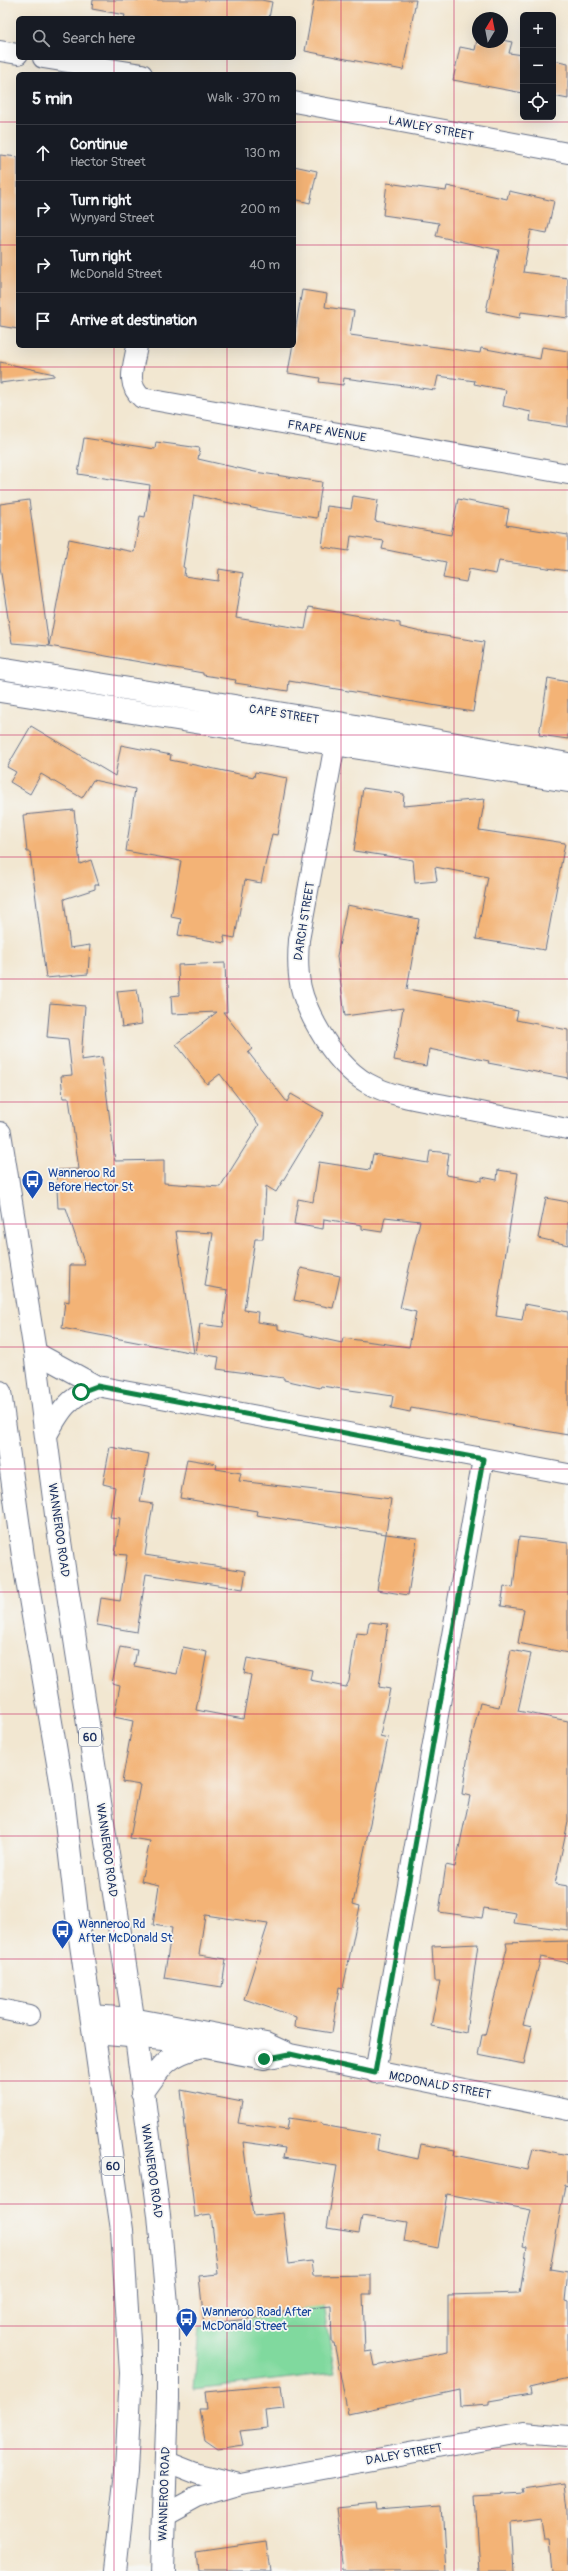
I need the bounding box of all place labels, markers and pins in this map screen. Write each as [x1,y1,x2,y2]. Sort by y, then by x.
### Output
place label: Wanneroo Rd Before Hector St [48,1166,133,1195]
bus stop icon: Wanneroo Rd Before Hector St [19,1167,45,1200]
place label: Wanneroo Rd After McDonald St [78,1917,173,1946]
bus stop icon: Wanneroo Rd After McDonald St [50,1918,76,1951]
place label: Wanneroo Road After McDonald Street [202,2305,312,2334]
bus stop icon: Wanneroo Road After McDonald Street [174,2306,200,2339]

